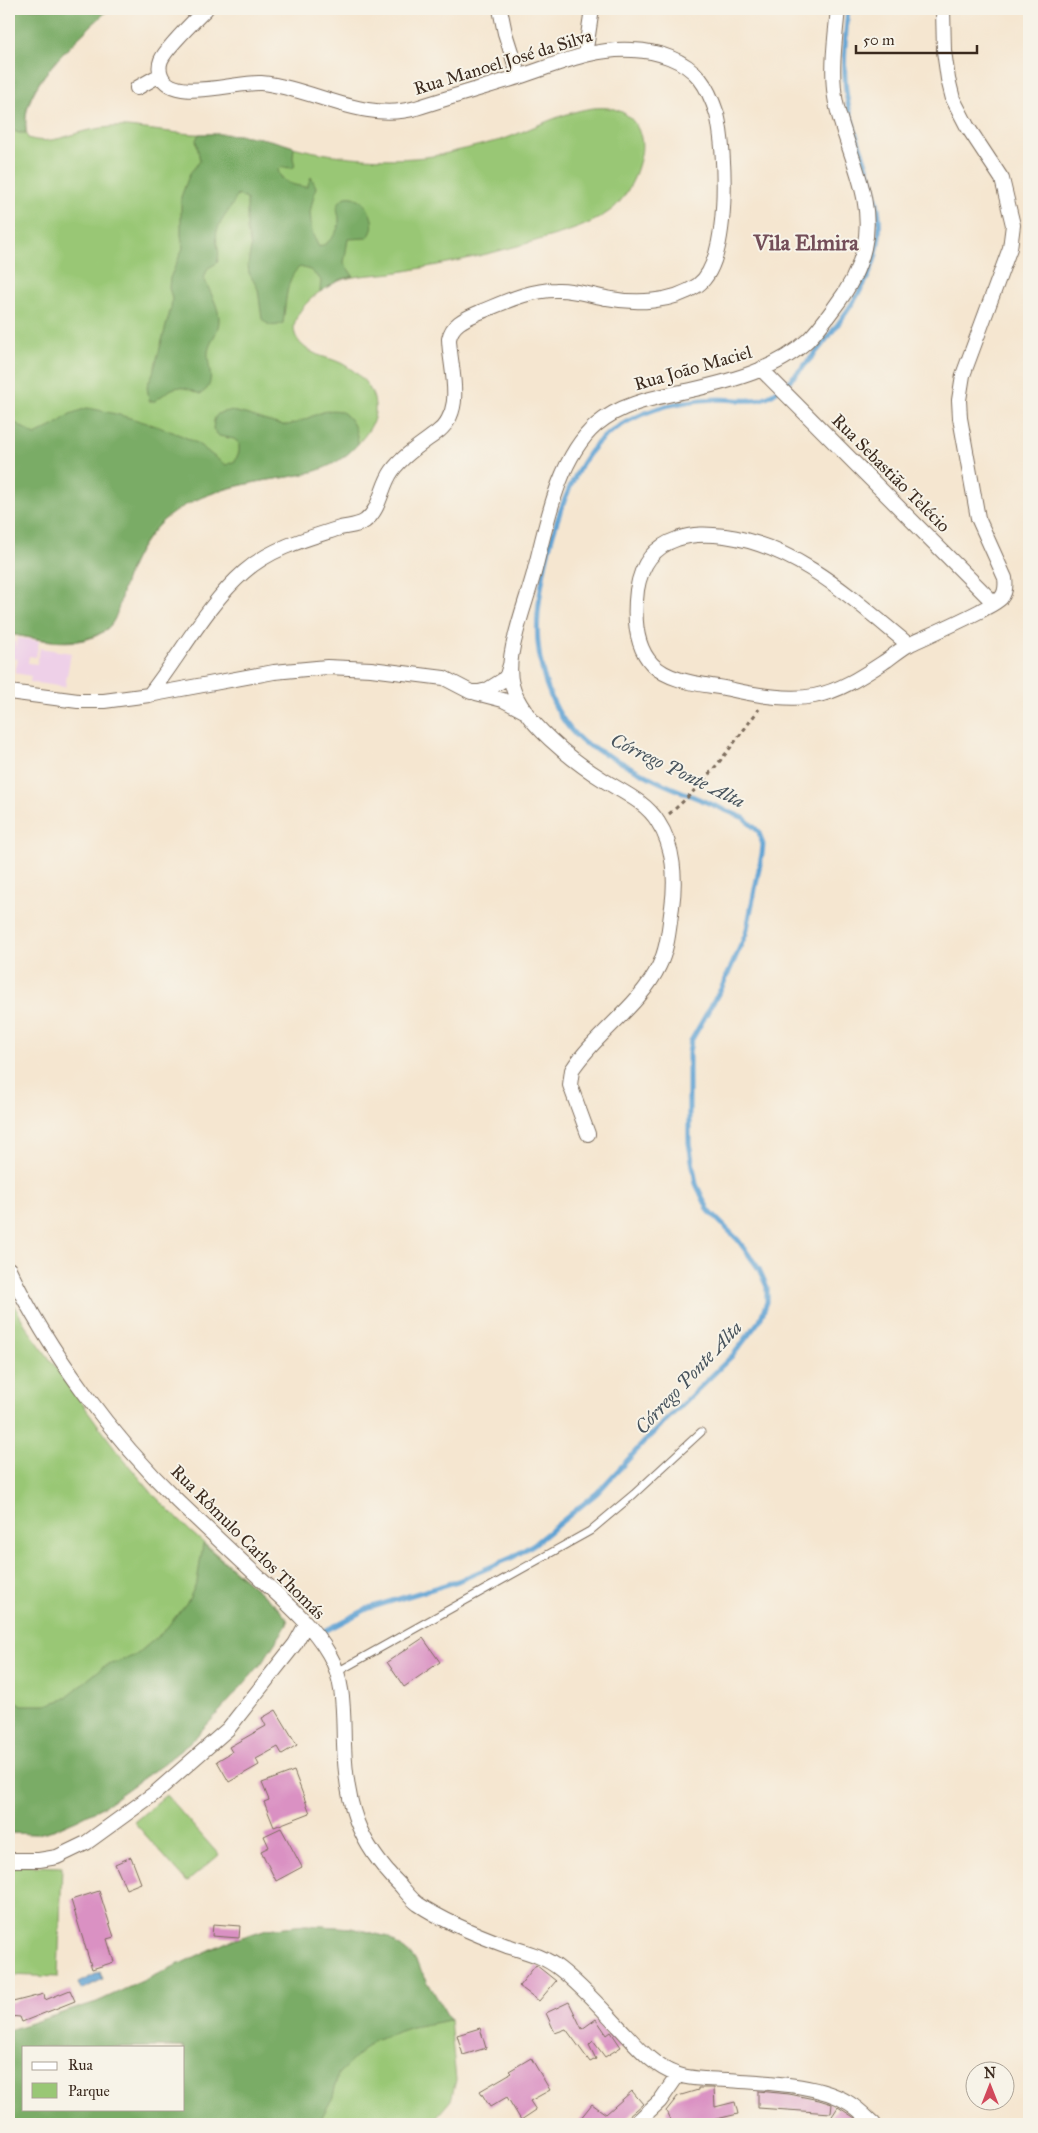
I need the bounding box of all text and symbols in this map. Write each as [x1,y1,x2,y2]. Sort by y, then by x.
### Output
scale bar [856,22,977,54]
street label: Rua Manoel José da Silva [411,24,596,101]
text: 50 m [863,31,895,49]
district label: Vila Elmira [752,229,859,256]
street label: Rua João Maciel [632,341,755,396]
street label: Rua Sebastião Telécio [827,409,955,537]
water label: Córrego Ponte Alta [607,728,749,813]
water label: Córrego Ponte Alta [630,1316,747,1439]
street label: Rua Rômulo Carlos Thomás [166,1460,330,1624]
legend [22,2046,185,2110]
text: Rua [68,2056,93,2074]
north arrow [966,2060,1016,2110]
text: N [984,2065,996,2082]
text: Parque [68,2082,110,2101]

